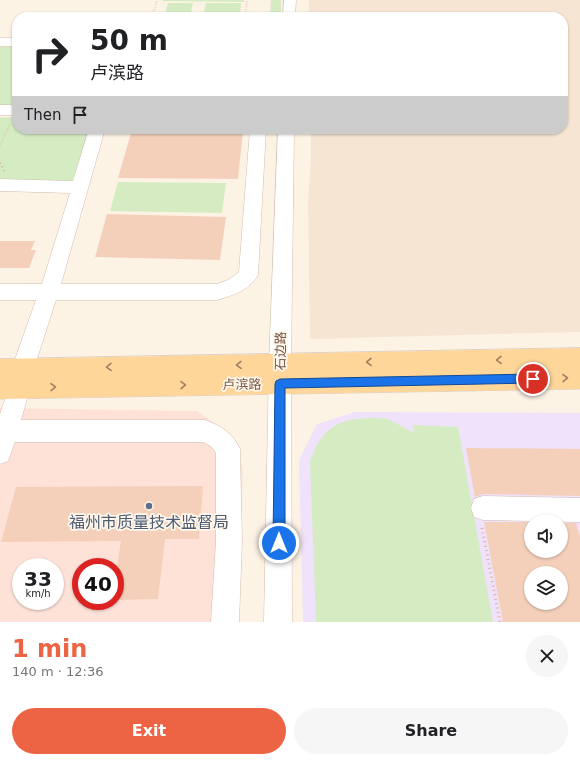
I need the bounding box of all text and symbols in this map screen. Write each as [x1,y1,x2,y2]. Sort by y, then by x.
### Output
text: 50 m [90,24,168,57]
icon: right [24,28,76,80]
text: 卢滨路 [90,62,144,83]
icon: arrive [69,104,91,126]
text: Then [24,106,61,124]
street label: 石边路 [273,331,288,371]
one-way arrow [496,355,502,364]
one-way arrow [366,358,372,366]
one-way arrow [236,361,242,369]
pin [516,362,550,396]
one-way arrow [106,363,112,371]
icon: arrive [522,368,544,390]
one-way arrow [562,374,568,382]
street label: 卢滨路 [222,377,262,392]
one-way arrow [180,381,186,389]
one-way arrow [50,383,56,391]
marker: 福州市质量技术监督局 [144,501,154,511]
place label: 福州市质量技术监督局 [69,513,229,532]
map controls [524,514,568,610]
button: sound [524,514,568,558]
position arrow [258,522,300,564]
speed limit sign: 40 [72,558,124,610]
button: layers [524,566,568,610]
text: 33 [24,567,52,591]
text: km/h [25,588,51,599]
text: 1 min [12,635,87,663]
button: close [526,635,568,677]
text: 140 m · 12:36 [12,664,103,679]
button: Exit [12,708,286,754]
button: Share [294,708,568,754]

